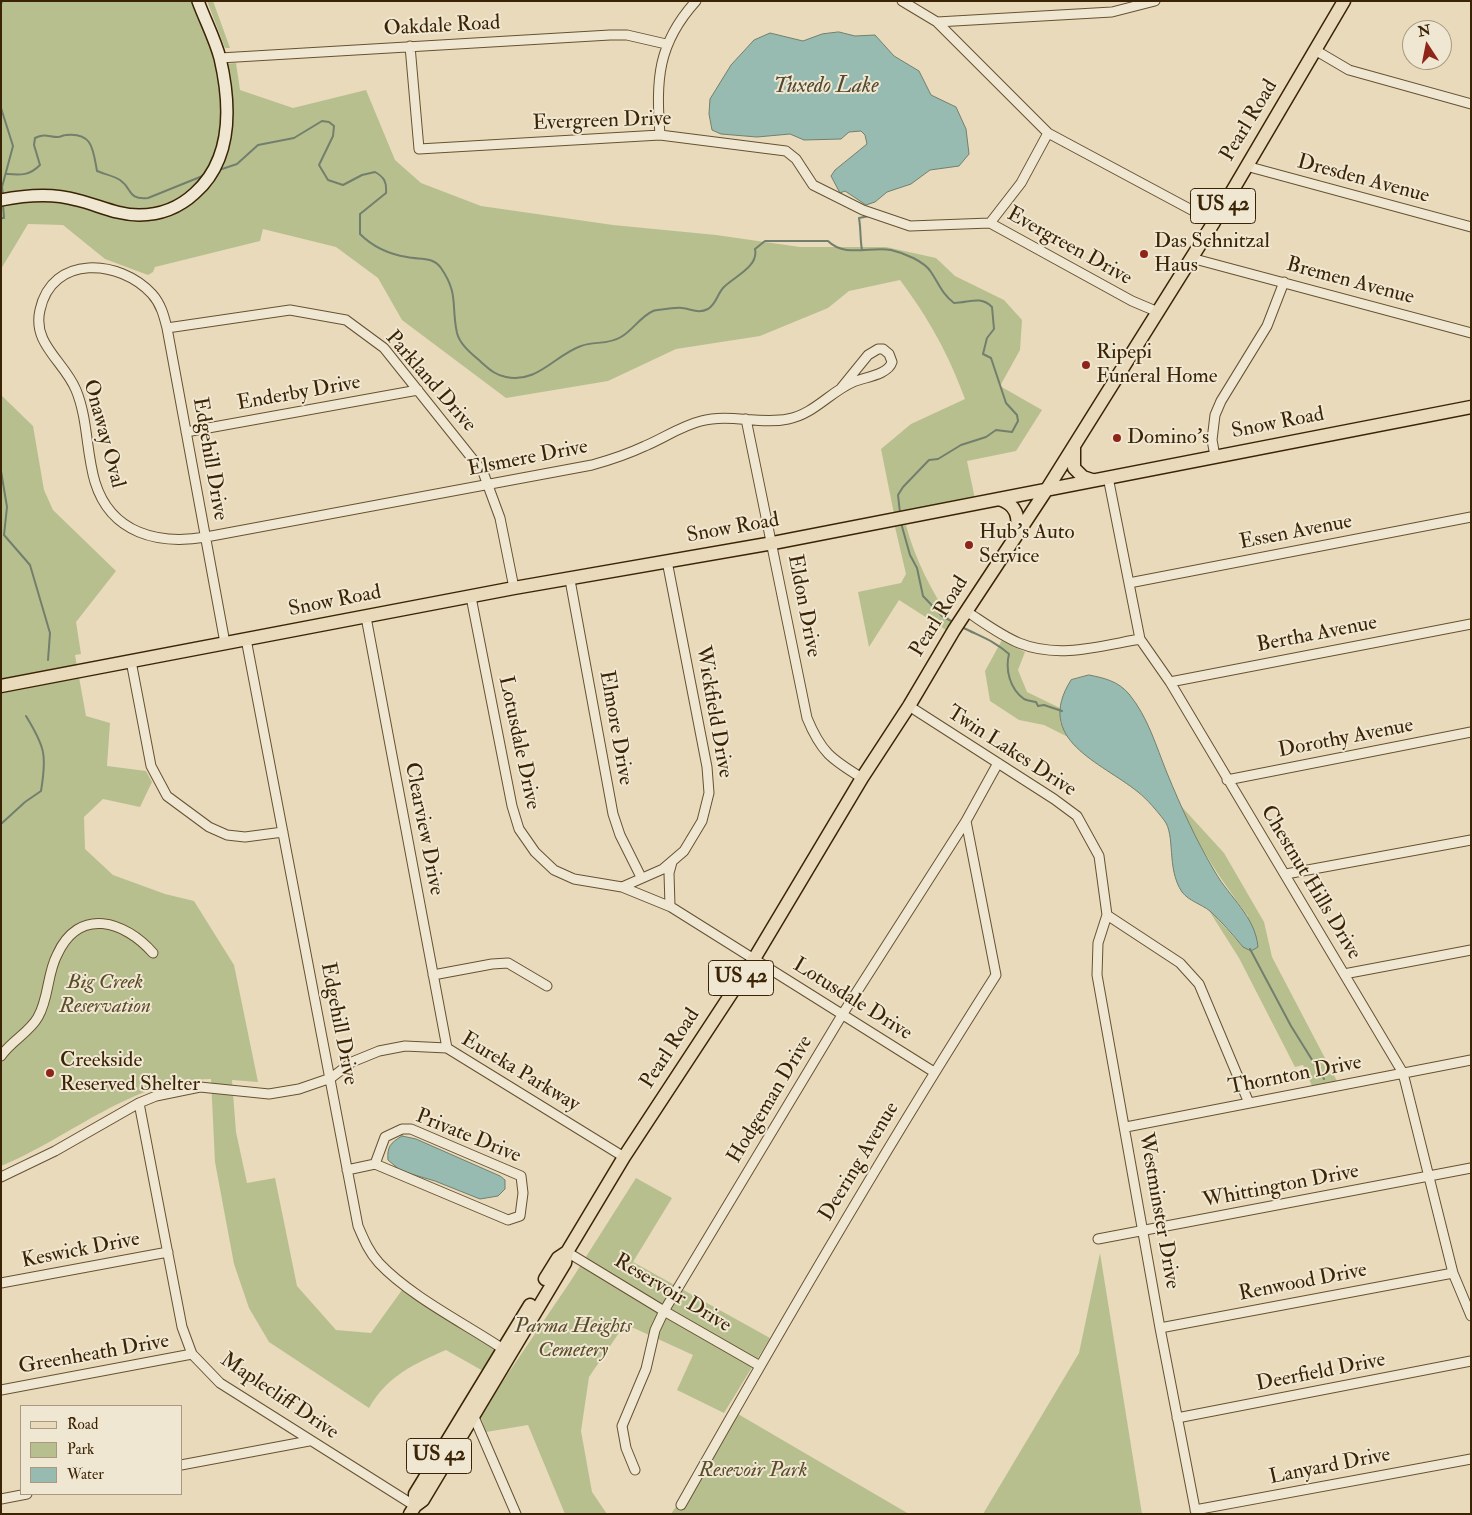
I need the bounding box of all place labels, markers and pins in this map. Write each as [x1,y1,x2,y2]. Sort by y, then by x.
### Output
place label: Das Schnitzal Haus [1154,229,1270,279]
marker: Das Schnitzal Haus [1138,248,1150,260]
place label: Ripepi Funeral Home [1096,340,1217,390]
marker: Ripepi Funeral Home [1080,359,1092,371]
place label: Domino's [1127,425,1209,451]
marker: Domino's [1111,432,1123,444]
place label: Hub's Auto Service [979,520,1075,570]
marker: Hub's Auto Service [963,539,975,551]
place label: Creekside Reserved Shelter [60,1048,200,1098]
marker: Creekside Reserved Shelter [44,1067,56,1079]

